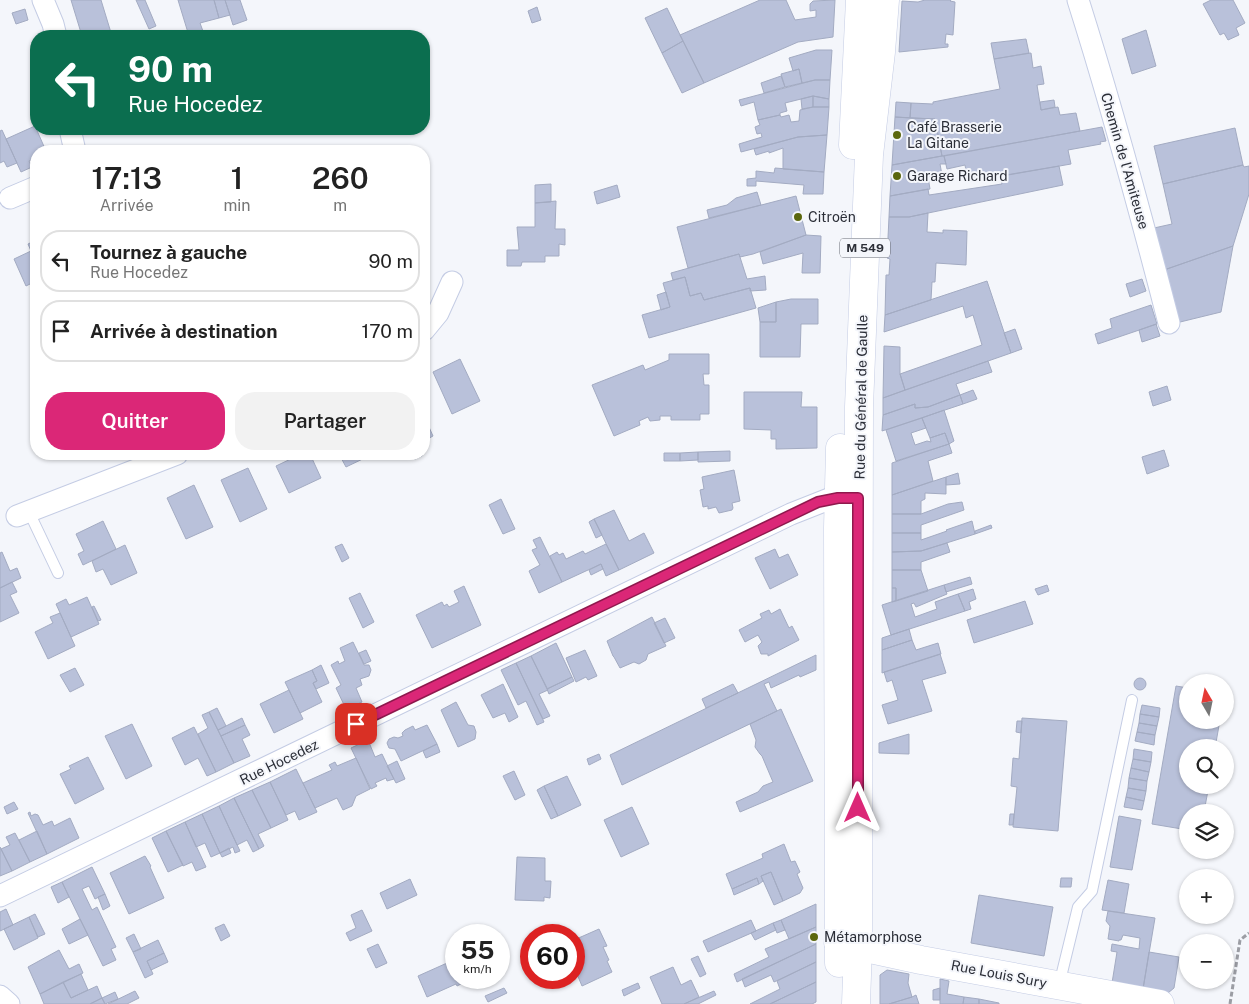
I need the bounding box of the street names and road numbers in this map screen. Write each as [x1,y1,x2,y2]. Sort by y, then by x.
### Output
street label: Chemin de l'Amiteuse [1098,91,1152,231]
road number: M 549 [840,238,890,258]
street label: Rue du Général de Gaulle [852,314,870,479]
street label: Rue Hocedez [237,736,321,788]
street label: Rue Louis Sury [950,957,1049,991]

